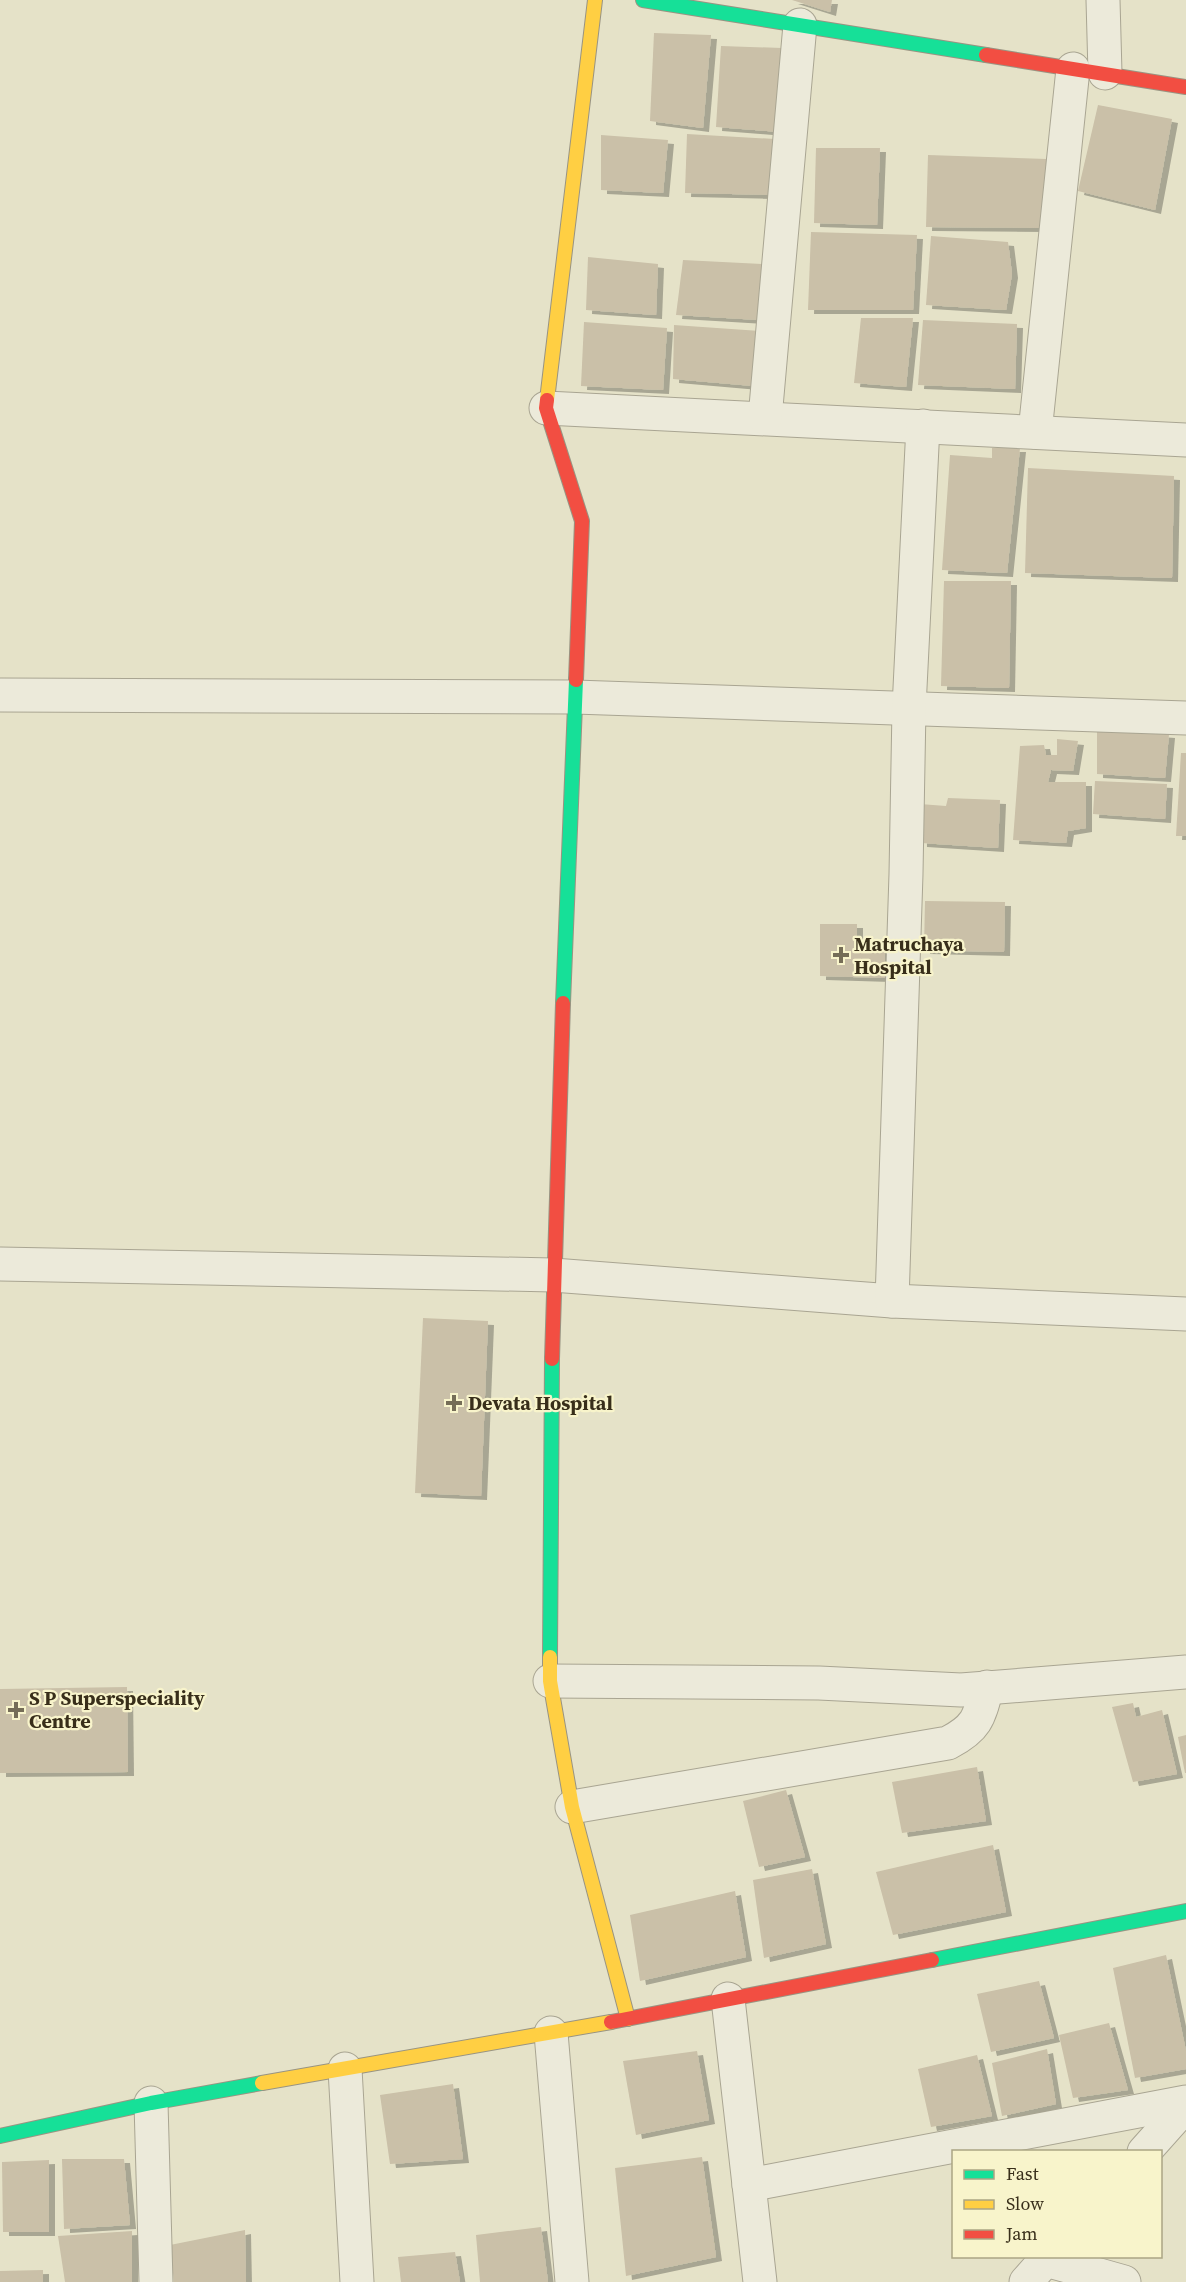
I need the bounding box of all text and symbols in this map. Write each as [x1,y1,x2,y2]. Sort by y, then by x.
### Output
place label: Matruchaya Hospital [854,930,964,981]
marker: Matruchaya Hospital [832,946,850,964]
place label: Devata Hospital [468,1389,613,1417]
marker: Devata Hospital [445,1394,463,1412]
place label: S P Superspeciality Centre [29,1684,205,1735]
marker: S P Superspeciality Centre [7,1701,25,1719]
legend [952,2150,1162,2258]
text: Fast [1006,2161,1039,2186]
text: Slow [1006,2191,1044,2216]
text: Jam [1005,2221,1038,2246]

